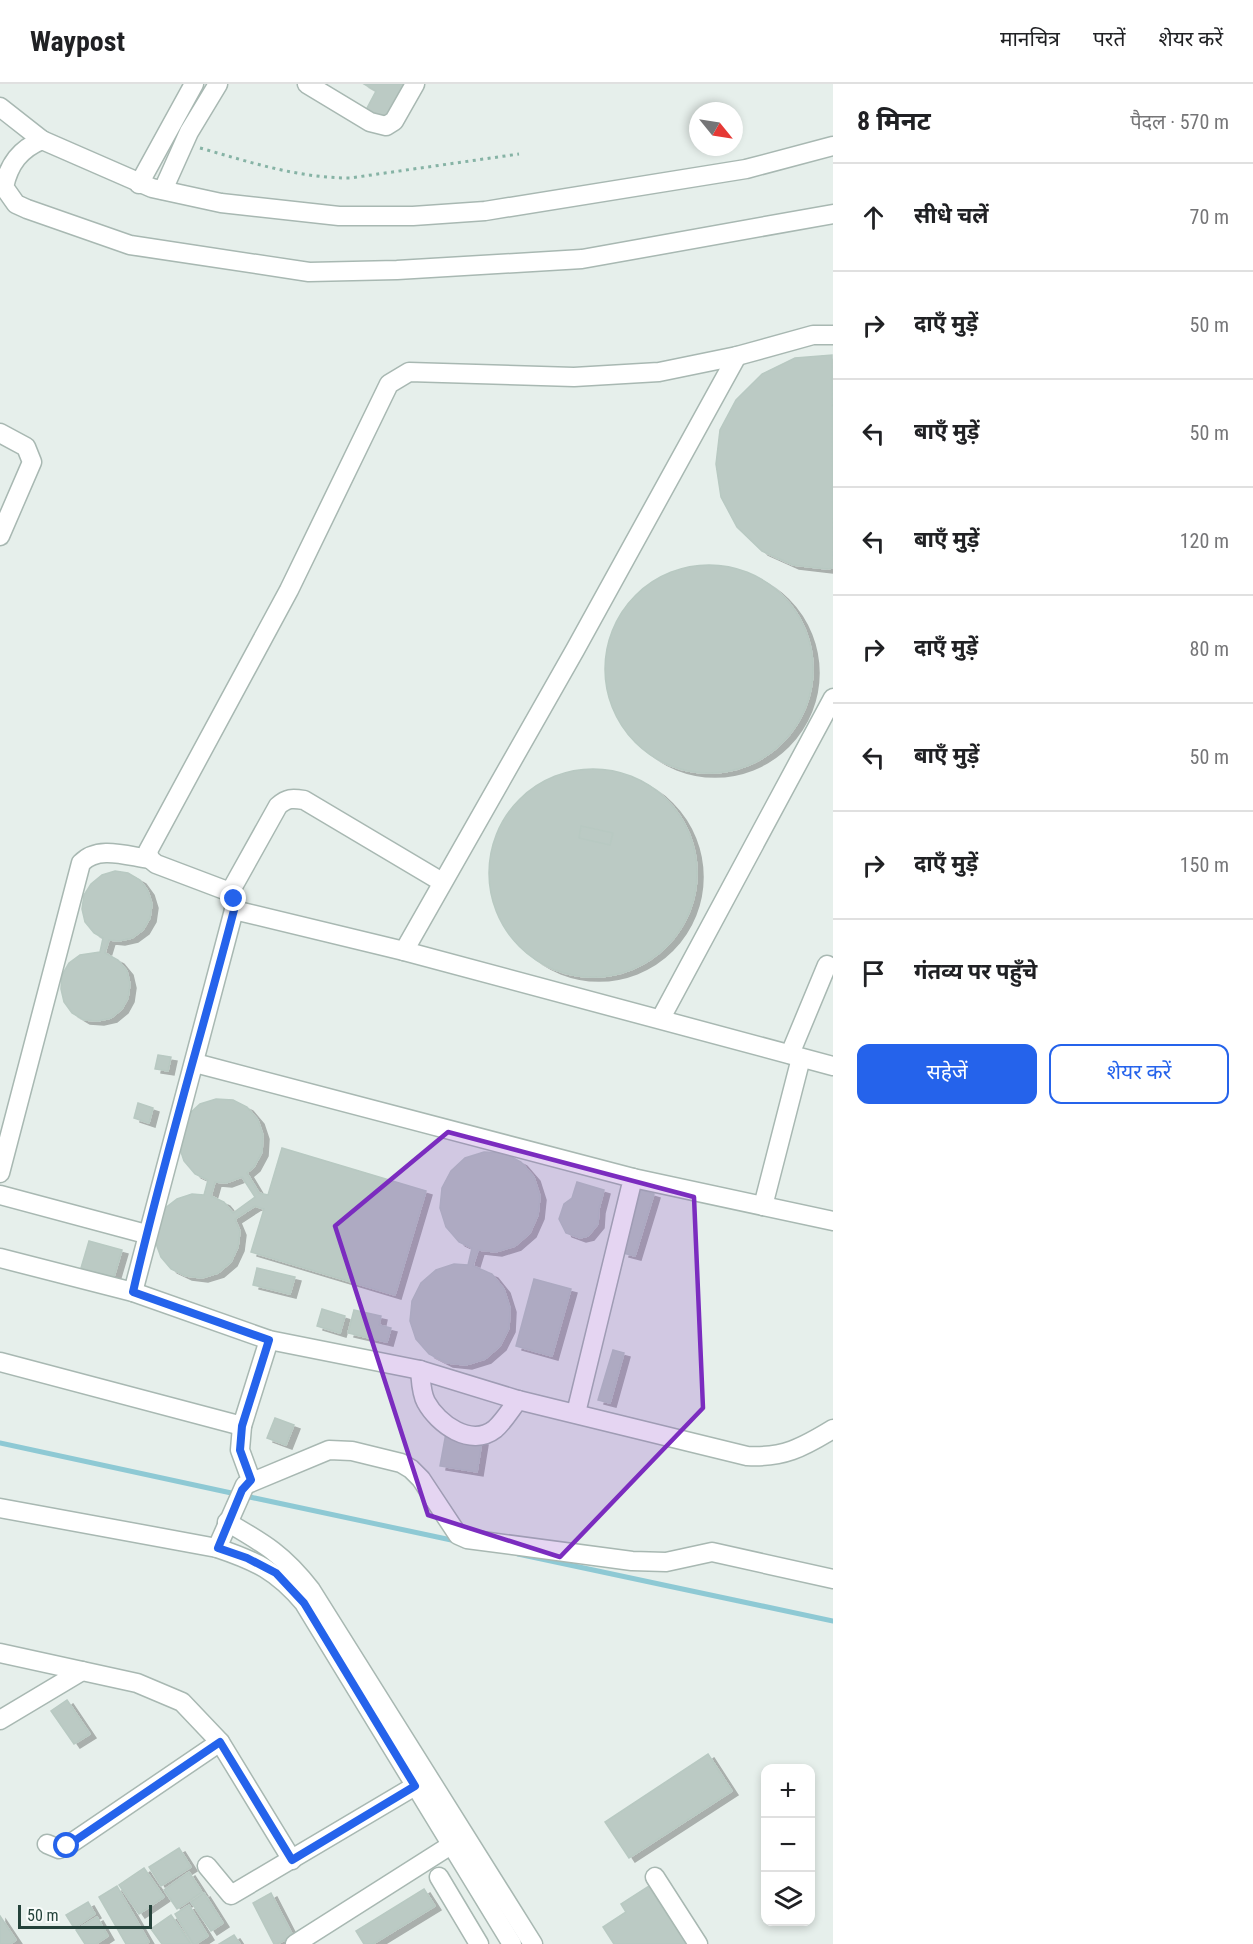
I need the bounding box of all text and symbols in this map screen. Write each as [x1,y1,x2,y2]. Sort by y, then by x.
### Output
text: Waypost [30,25,125,58]
text: मानचित्र [1000,27,1060,51]
text: परतें [1093,27,1125,51]
text: शेयर करें [1158,27,1223,51]
north arrow [689,102,743,156]
text: 8 मिनट [857,106,931,136]
text: पैदल · 570 m [1130,110,1229,134]
icon: ahead [857,201,890,234]
text: सीधे चलें [914,203,988,228]
text: 70 m [1190,205,1229,229]
icon: right [857,309,890,342]
text: दाएँ मुड़ें [914,311,978,336]
text: 50 m [1190,313,1229,337]
icon: left [857,417,890,450]
text: बाएँ मुड़ें [914,419,979,444]
text: 50 m [1190,421,1229,445]
icon: left [857,525,890,558]
text: बाएँ मुड़ें [914,527,979,552]
text: 120 m [1180,529,1229,553]
icon: right [857,633,890,666]
text: दाएँ मुड़ें [914,635,978,660]
text: 80 m [1190,637,1229,661]
icon: left [857,741,890,774]
text: बाएँ मुड़ें [914,743,979,768]
text: 50 m [1190,745,1229,769]
icon: right [857,849,890,882]
text: दाएँ मुड़ें [914,851,978,876]
text: 150 m [1180,853,1229,877]
route end [220,885,246,911]
icon: arrive [857,957,890,990]
text: गंतव्य पर पहुँचे [914,959,1037,984]
button: सहेजें [857,1044,1037,1104]
button: शेयर करें [1049,1044,1229,1104]
map controls [761,1764,815,1926]
button: + [761,1764,815,1818]
button: − [761,1818,815,1872]
route start [53,1832,79,1858]
button: layers [761,1872,815,1926]
scale bar [18,1902,152,1930]
text: 50 m [27,1906,59,1925]

